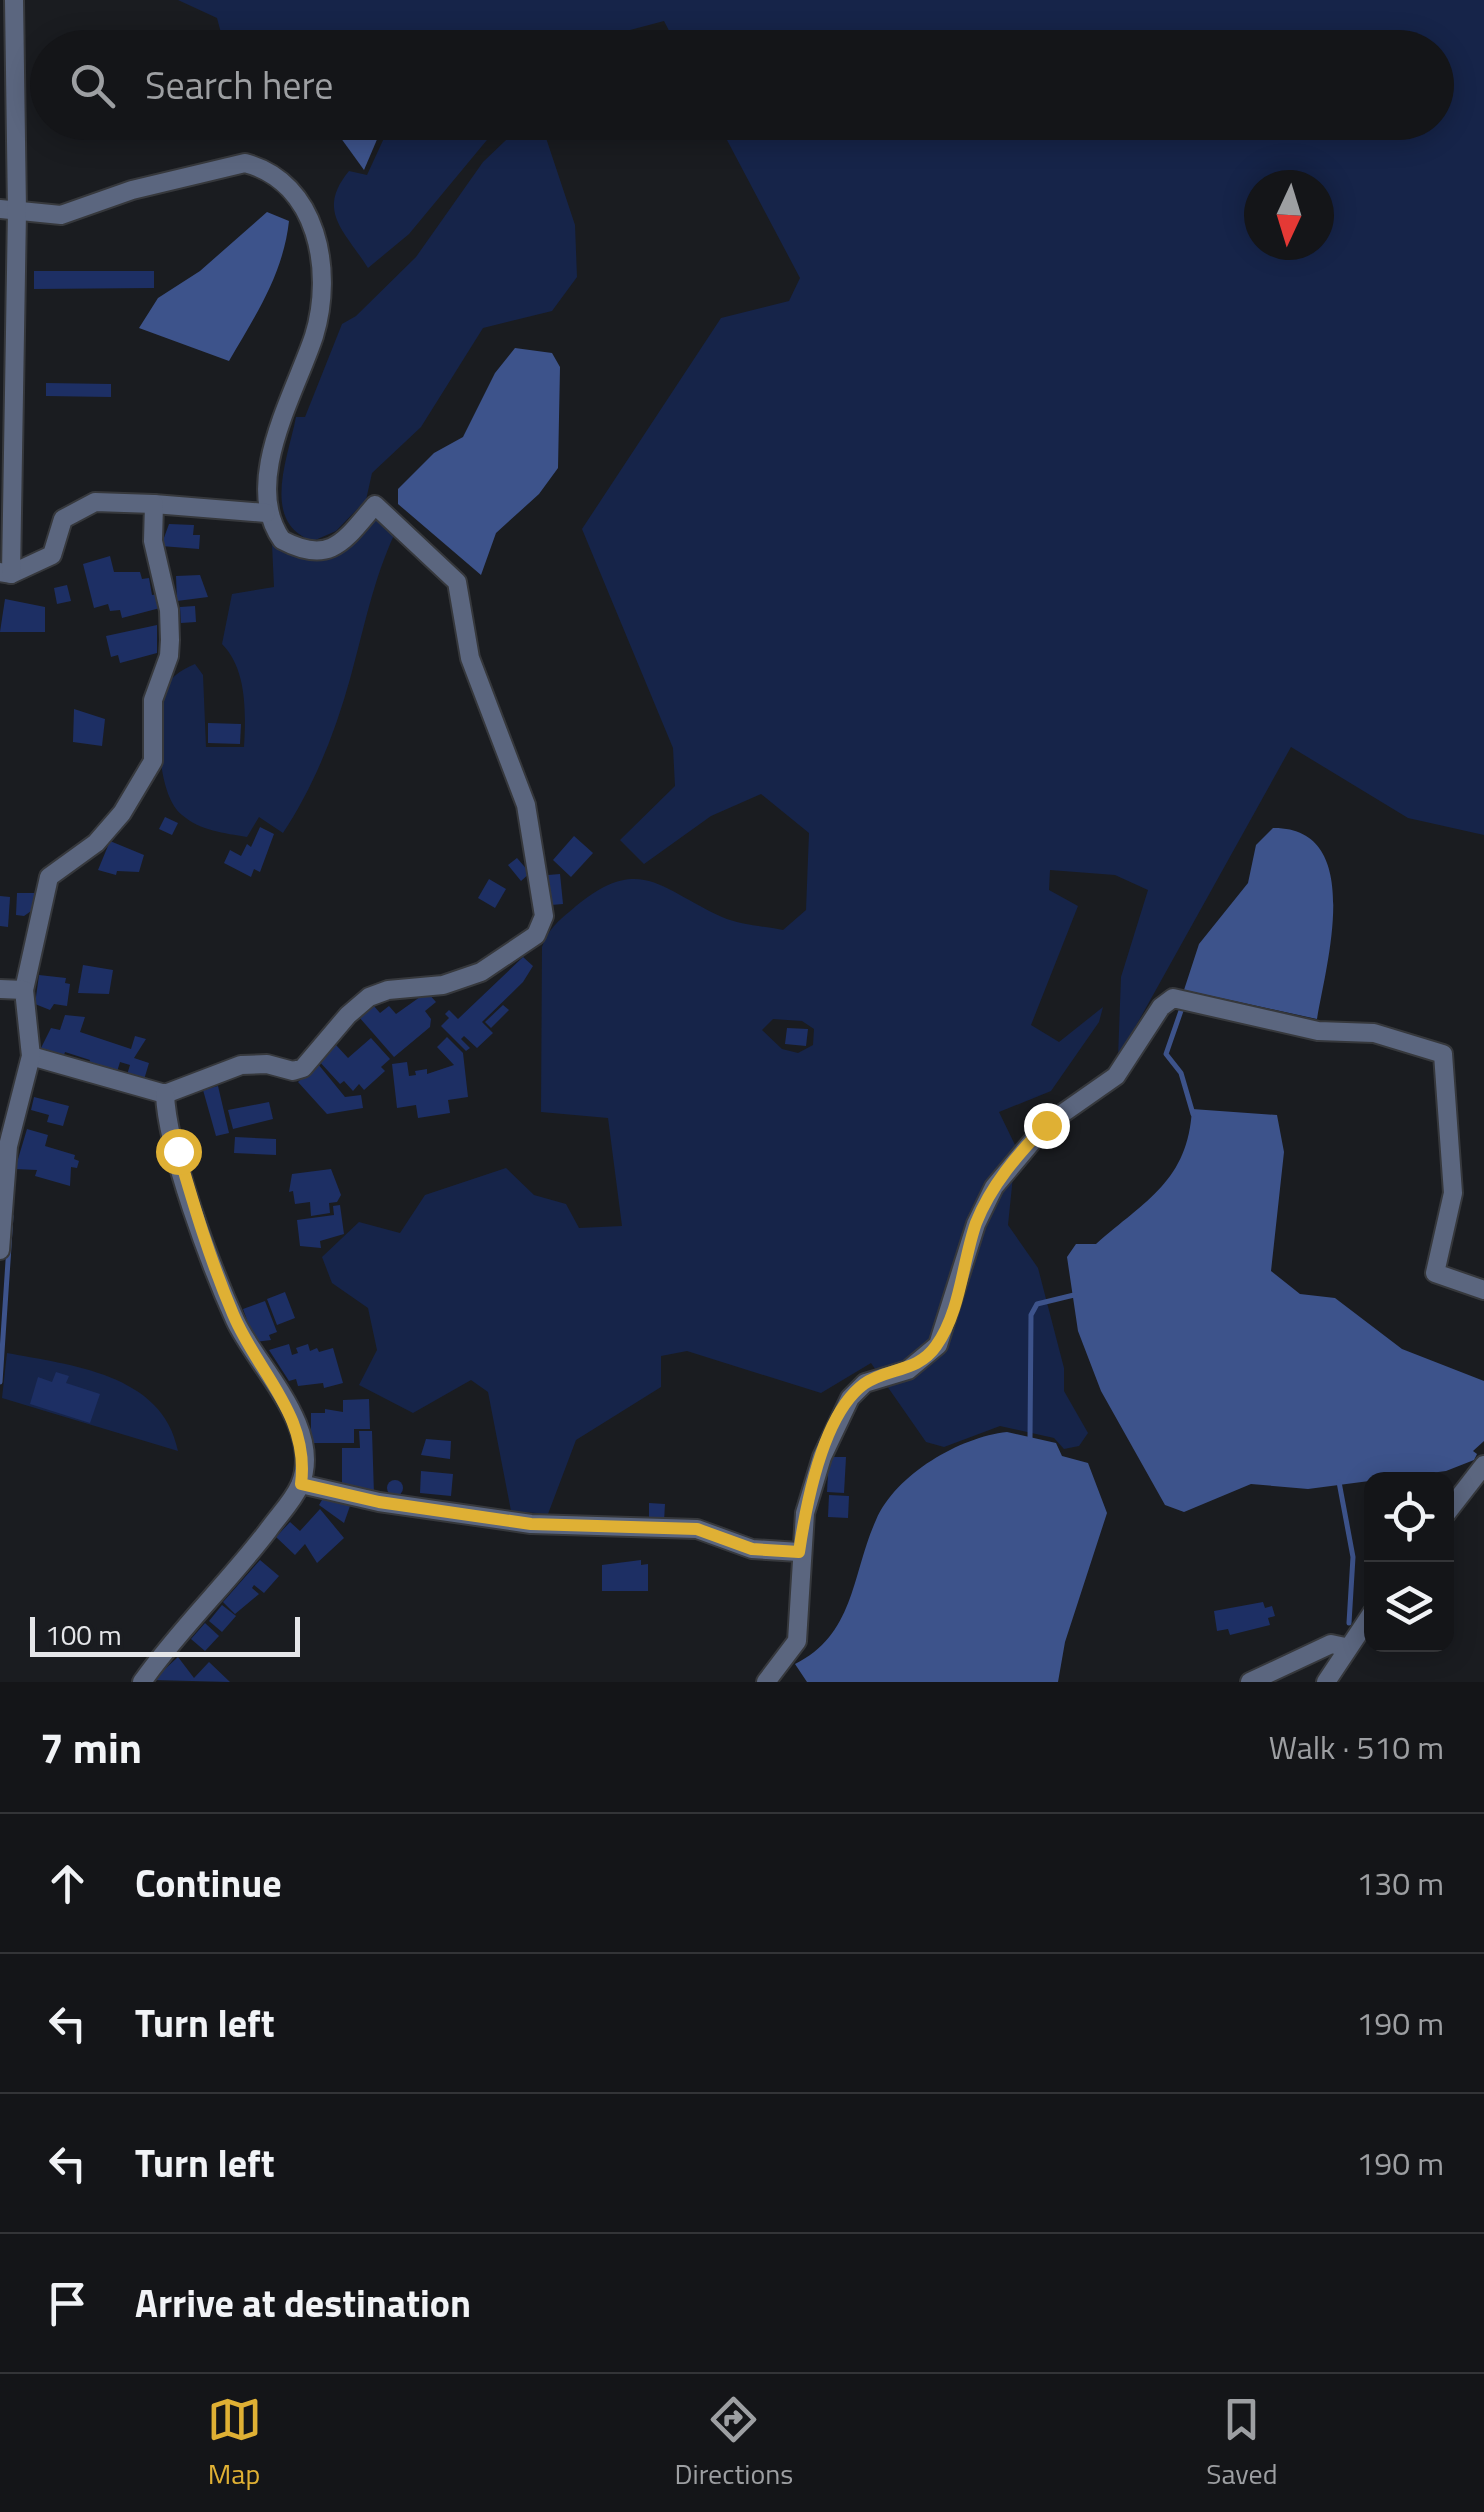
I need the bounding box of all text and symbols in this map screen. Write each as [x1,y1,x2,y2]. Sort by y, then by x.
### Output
search box [30,30,1454,140]
text: Search here [145,56,333,114]
icon: search [65,58,120,113]
north arrow [1244,170,1334,260]
route end [1024,1103,1070,1149]
route start [156,1129,202,1175]
map controls [1364,1472,1454,1652]
button: locate [1364,1472,1454,1562]
button: layers [1364,1562,1454,1652]
scale bar [30,1612,300,1656]
text: 100 m [45,1613,122,1656]
text: 7 min [40,1715,142,1779]
text: Walk · 510 m [1269,1723,1444,1771]
text: Continue [135,1854,282,1912]
icon: ahead [40,1856,95,1911]
text: 130 m [1356,1859,1444,1907]
text: Turn left [135,1994,275,2052]
icon: left [40,1996,95,2051]
text: 190 m [1356,1999,1444,2047]
text: Turn left [135,2134,275,2192]
icon: left [40,2136,95,2191]
text: 190 m [1356,2139,1444,2187]
text: Arrive at destination [135,2274,471,2332]
icon: arrive [40,2276,95,2331]
tab: Map [207,2392,262,2495]
tab: Directions [675,2392,793,2495]
tab: Saved [1206,2392,1277,2495]

